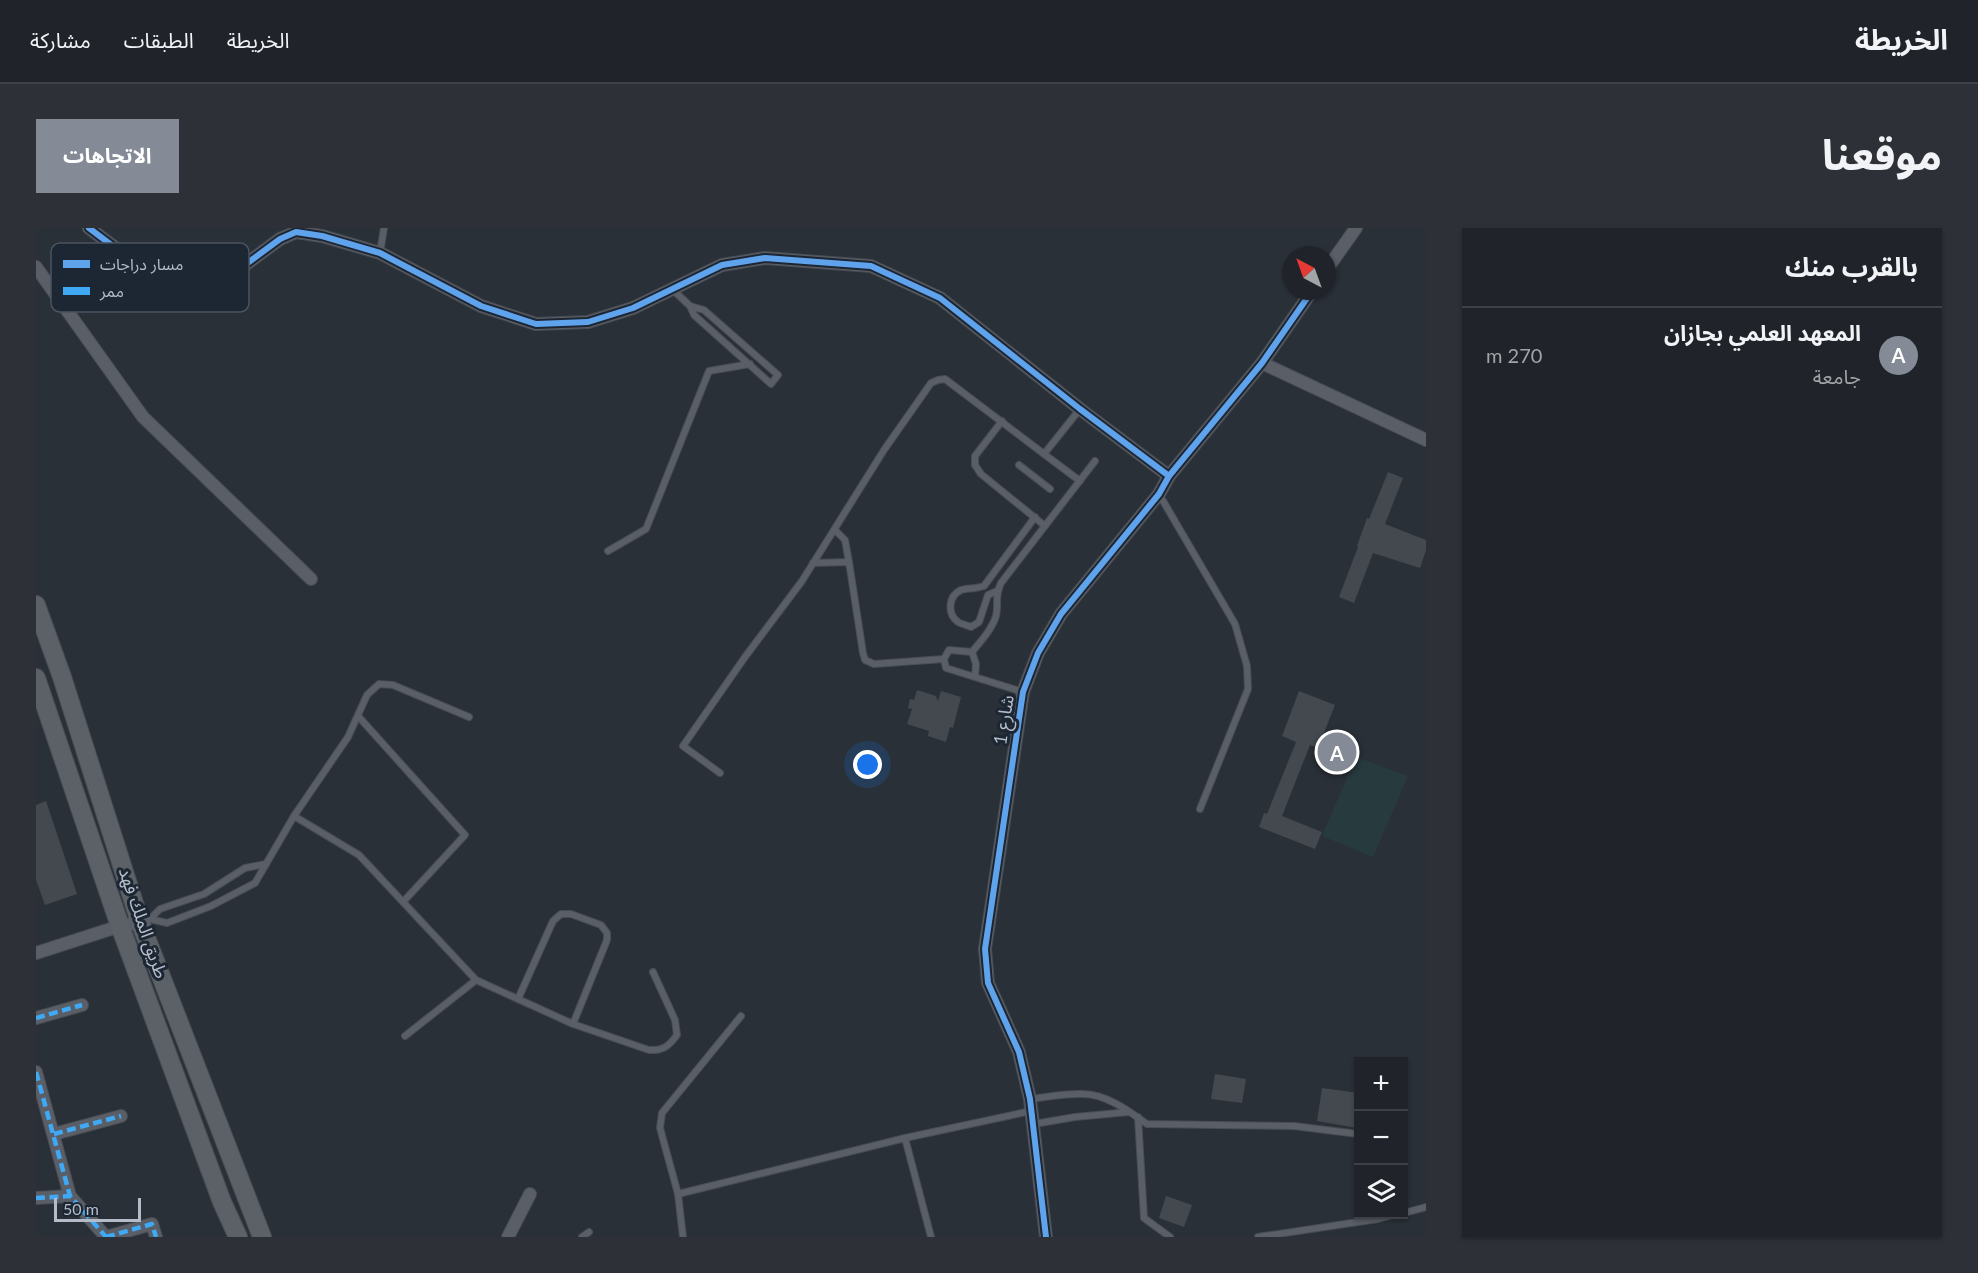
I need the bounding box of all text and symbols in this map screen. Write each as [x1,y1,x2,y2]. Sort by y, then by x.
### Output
text: الخريطة [1855,22,1948,56]
text: مشاركة [30,27,91,52]
text: الطبقات [124,27,194,52]
text: الخريطة [227,27,290,52]
button: الاتجاهات [36,119,179,193]
text: موقعنا [1822,129,1942,179]
legend [51,243,249,312]
north arrow [1282,246,1336,300]
text: بالقرب منك [1785,250,1918,282]
text: مسار دراجات [100,254,184,274]
text: ممر [99,281,124,301]
text: المعهد العلمي بجازان [1664,319,1861,346]
text: 270 m [1486,343,1542,367]
text: A [1892,343,1905,367]
text: جامعة [1813,364,1861,388]
street label: شارع 1 [988,693,1022,747]
pin: A [1318,730,1356,774]
your location [853,750,882,779]
street label: طريق الملك فهد [114,864,173,981]
map controls [1354,1057,1408,1219]
button: + [1354,1057,1408,1111]
button: − [1354,1111,1408,1165]
button: layers [1354,1165,1408,1219]
scale bar [54,1195,141,1222]
text: 50 m [63,1199,99,1218]

